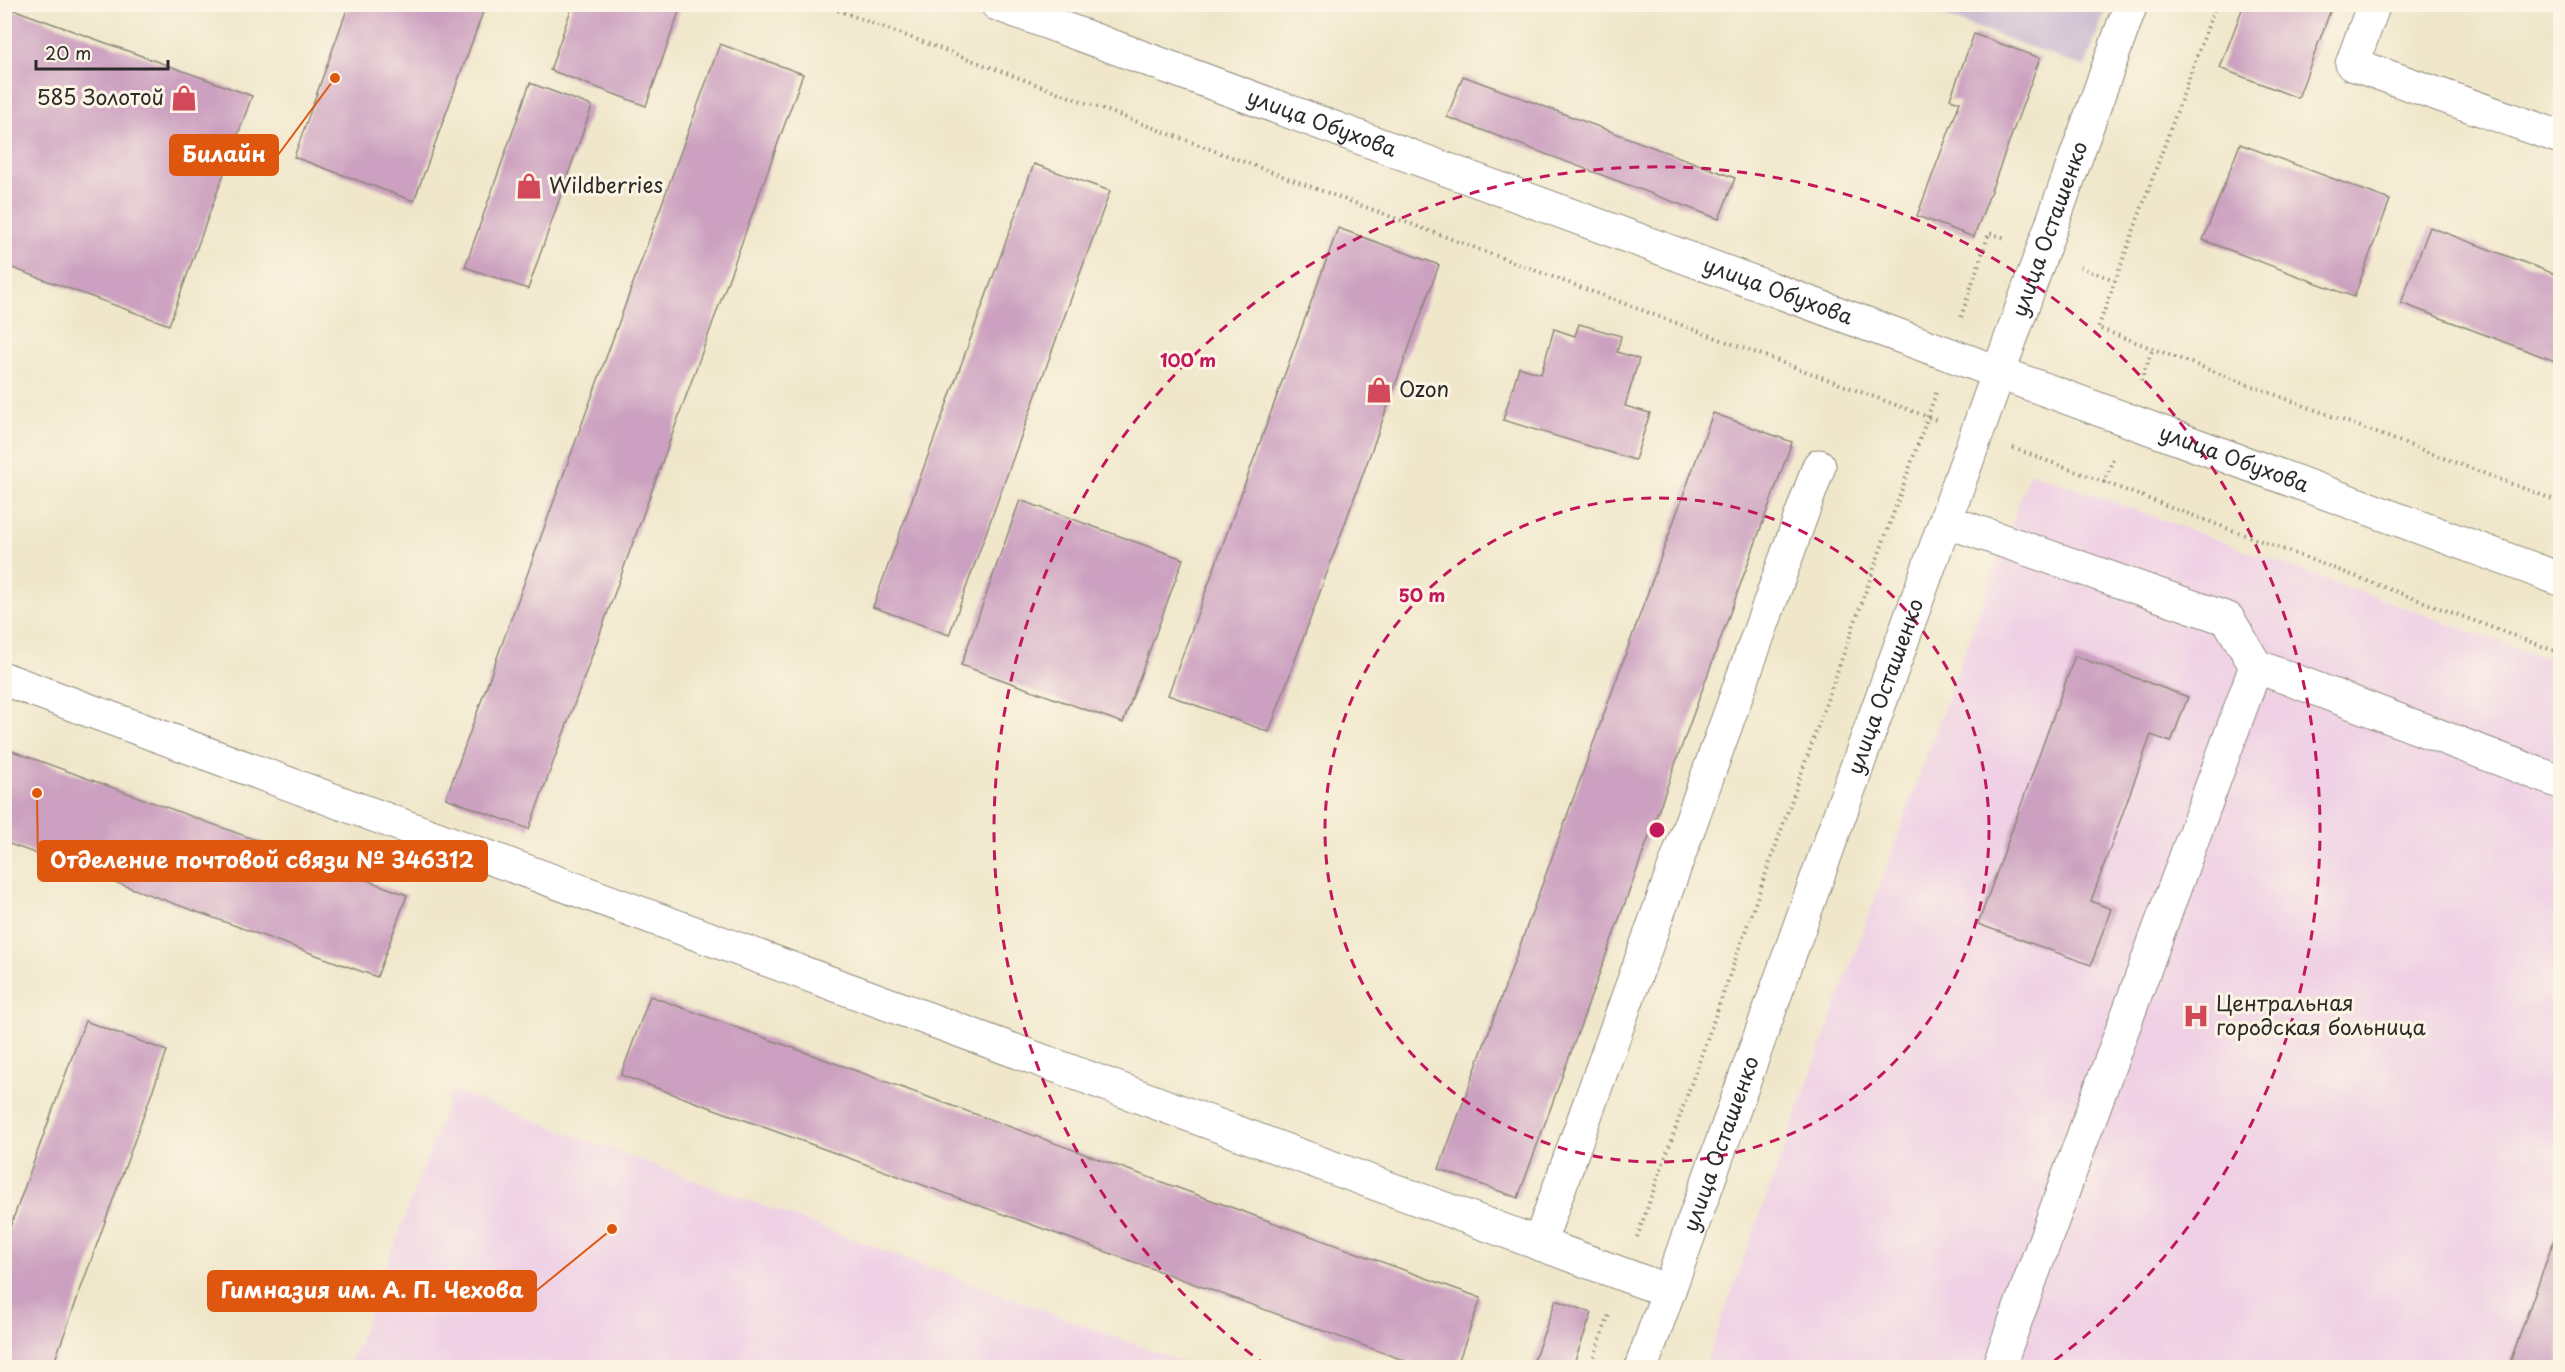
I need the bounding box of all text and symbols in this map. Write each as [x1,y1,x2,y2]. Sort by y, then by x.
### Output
scale bar [36,33,168,71]
text: 20 m [45,39,91,66]
street label: улица Обухова [1243,79,1402,164]
place label: 585 Золотой [36,80,164,112]
shop icon: 585 Золотой [169,83,199,113]
callout: Билайн [170,135,278,175]
text: Билайн [182,136,266,169]
street label: улица Осташенко [2002,136,2094,321]
place label: Wildberries [549,168,663,200]
shop icon: Wildberries [514,171,544,201]
street label: улица Обухова [1699,247,1858,332]
text: 100 m [1160,346,1216,373]
place label: Ozon [1399,372,1449,404]
shop icon: Ozon [1364,375,1394,405]
street label: улица Обухова [2155,415,2314,499]
text: 50 m [1399,581,1445,608]
street label: улица Осташенко [1838,594,1930,778]
centre of rings [1647,820,1667,840]
callout: Отделение почтовой связи № 346312 [38,841,487,881]
text: Отделение почтовой связи № 346312 [50,842,474,875]
place label: Центральная городская больница [2216,986,2426,1042]
hospital icon: Центральная городская больница [2181,1001,2211,1031]
street label: улица Осташенко [1673,1051,1766,1236]
callout: Гимназия им. А. П. Чехова [208,1271,536,1311]
text: Гимназия им. А. П. Чехова [220,1272,524,1305]

